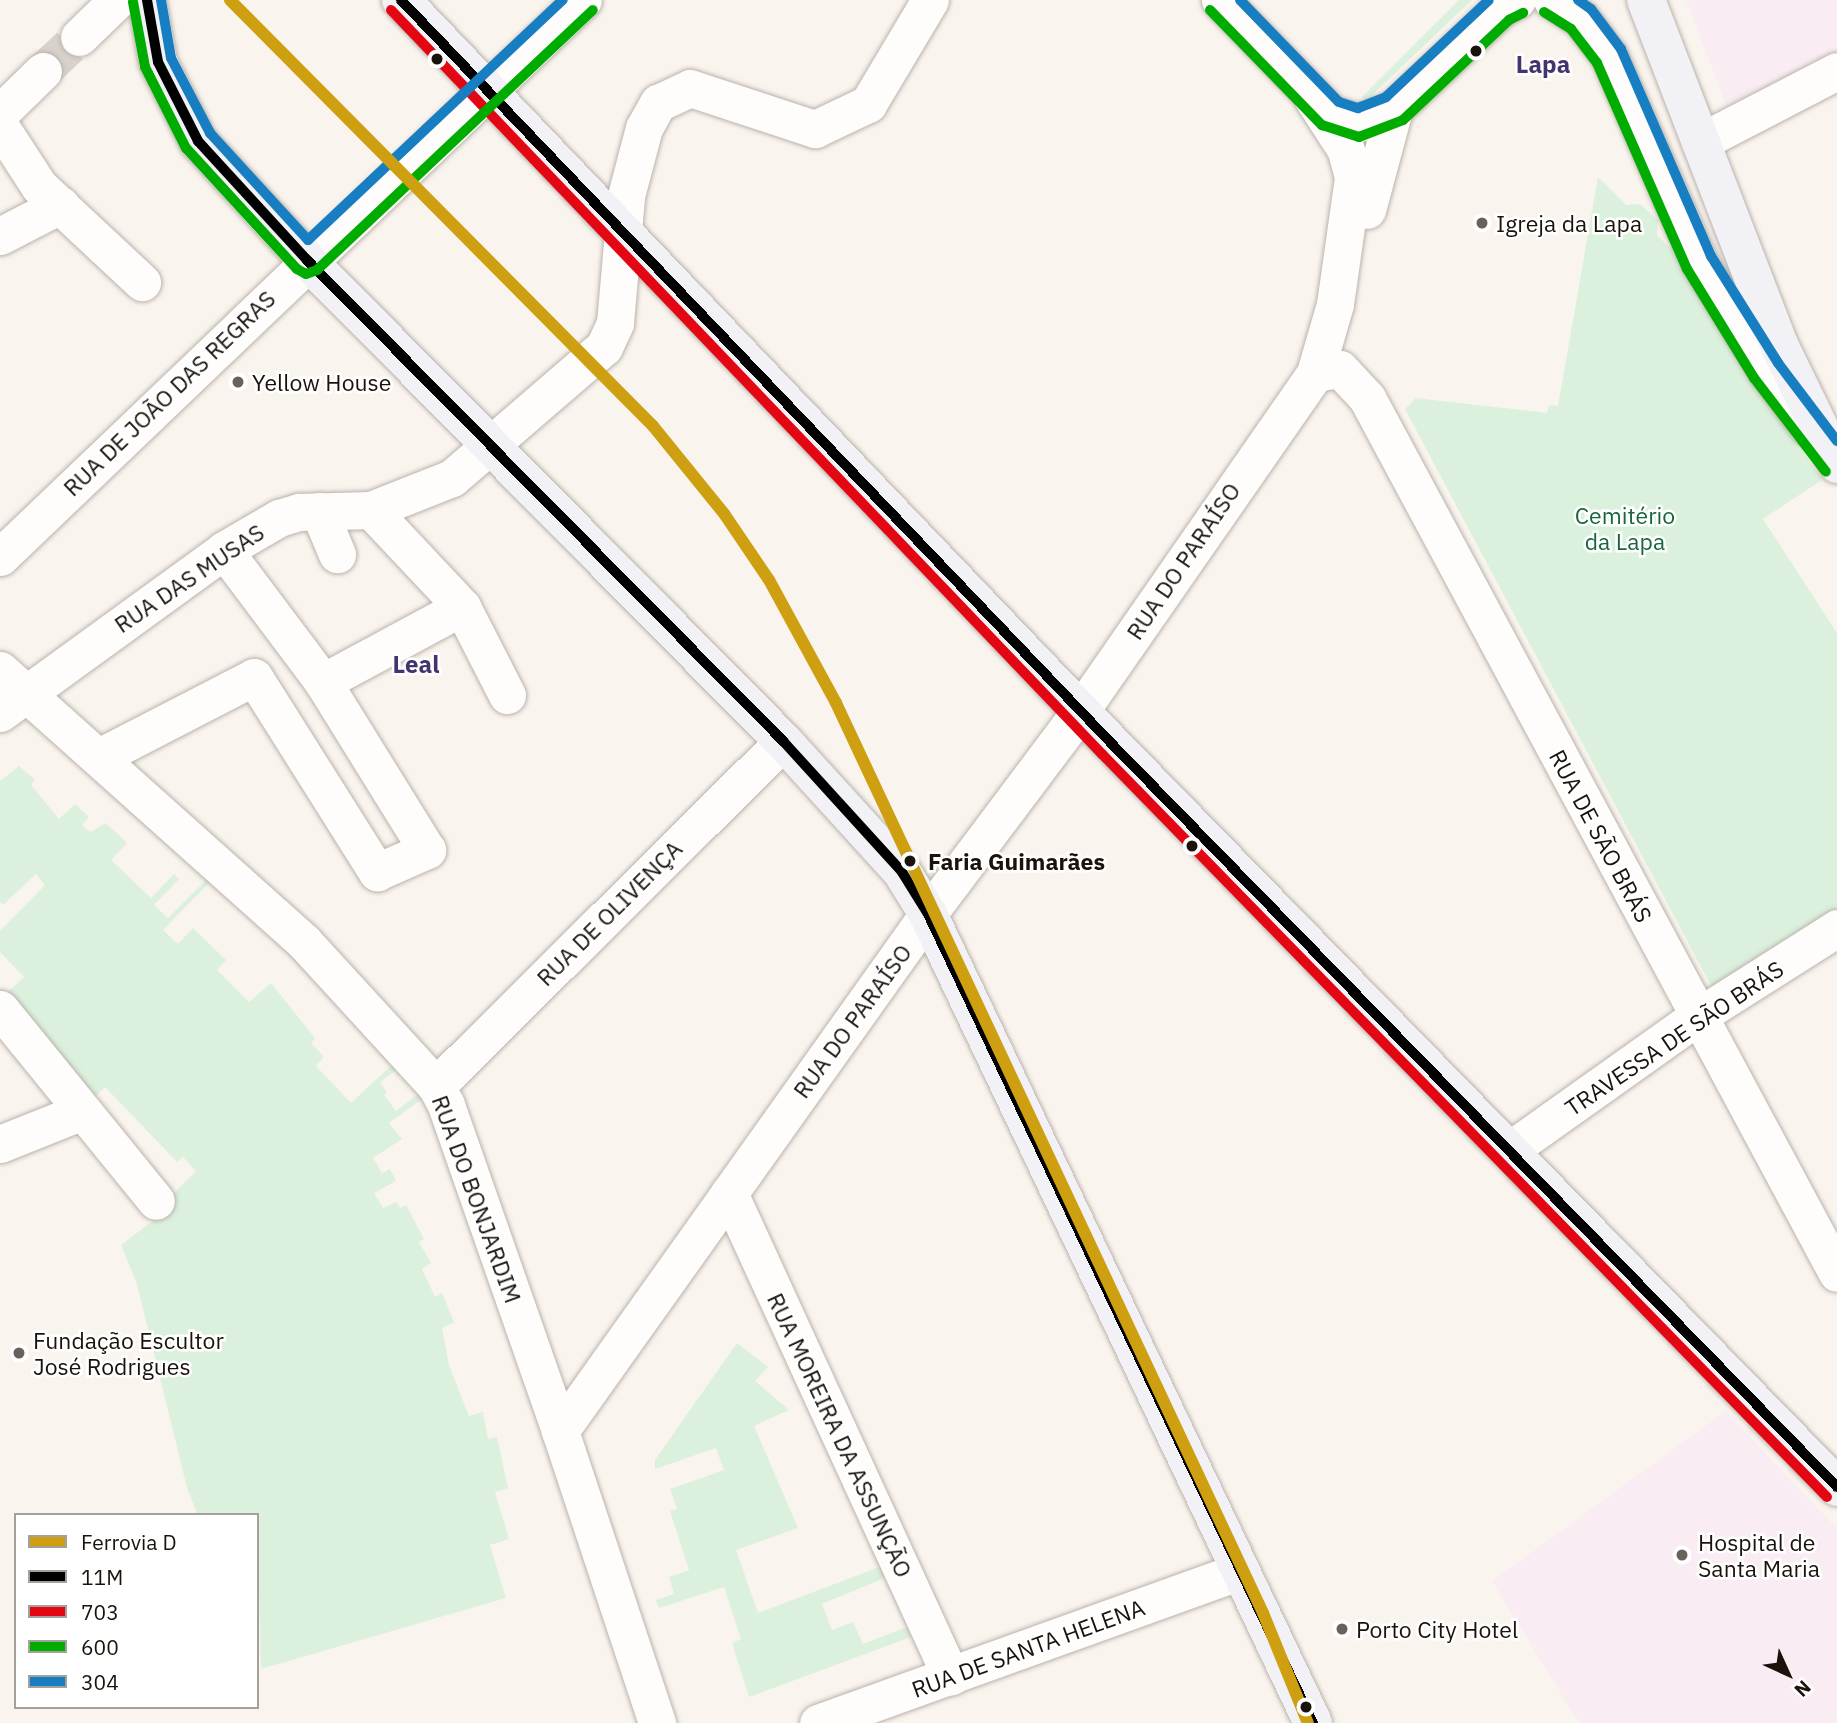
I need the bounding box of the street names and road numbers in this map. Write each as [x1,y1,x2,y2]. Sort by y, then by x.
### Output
street label: RUA DE JOÃO DAS REGRAS [57,285,281,501]
street label: RUA DO PARAÍSO [1120,477,1246,645]
street label: RUA DAS MUSAS [109,518,269,638]
street label: RUA DE SÃO BRÁS [1544,745,1658,927]
street label: RUA DE OLIVENÇA [531,835,687,991]
street label: RUA DO PARAÍSO [787,939,917,1103]
street label: TRAVESSA DE SÃO BRÁS [1560,955,1788,1121]
street label: RUA DO BONJARDIM [427,1091,527,1307]
street label: RUA MOREIRA DA ASSUNÇÃO [762,1288,918,1582]
street label: RUA DE SANTA HELENA [908,1593,1148,1703]

